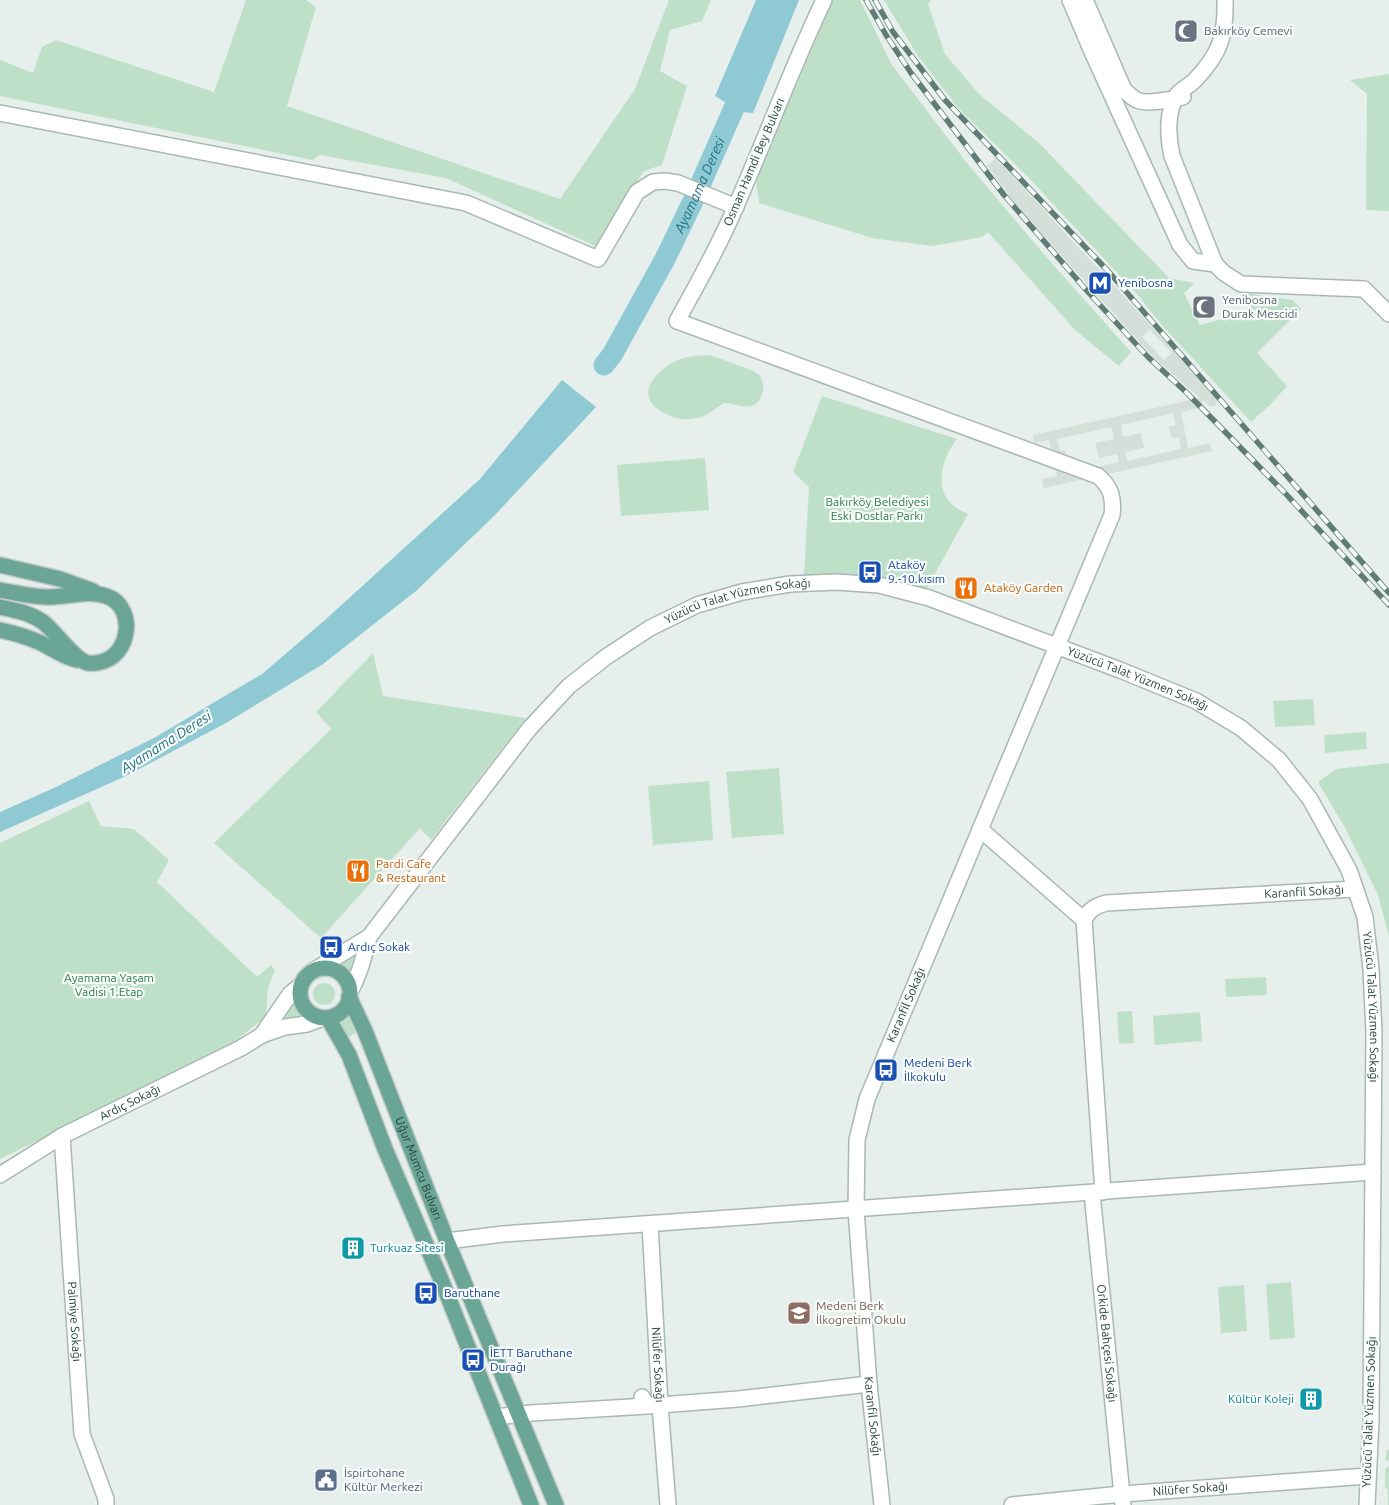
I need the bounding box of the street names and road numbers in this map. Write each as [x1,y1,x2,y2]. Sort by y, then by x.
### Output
street label: Osman Hamdi Bey Bulvarı [721,96,786,228]
street label: Yüzücü Talat Yüzmen Sokağı [662,576,811,626]
street label: Yüzücü Talat Yüzmen Sokağı [1066,644,1211,713]
street label: Karanfil Sokağı [1264,883,1344,900]
street label: Yüzücü Talat Yüzmen Sokağı [1361,931,1381,1082]
street label: Karanfil Sokağı [884,966,927,1044]
street label: Ardıç Sokağı [97,1082,162,1123]
street label: Uğur Mumcu Bulvarı [393,1115,445,1221]
street label: Palmiye Sokağı [66,1281,84,1362]
street label: Orkide Bahçesi Sokağı [1095,1284,1120,1403]
street label: Nilüfer Sokağı [650,1327,667,1403]
street label: Yüzücü Talat Yüzmen Sokağı [1359,1336,1378,1488]
street label: Karanfil Sokağı [862,1376,884,1457]
street label: Nilüfer Sokağı [1152,1479,1228,1498]

